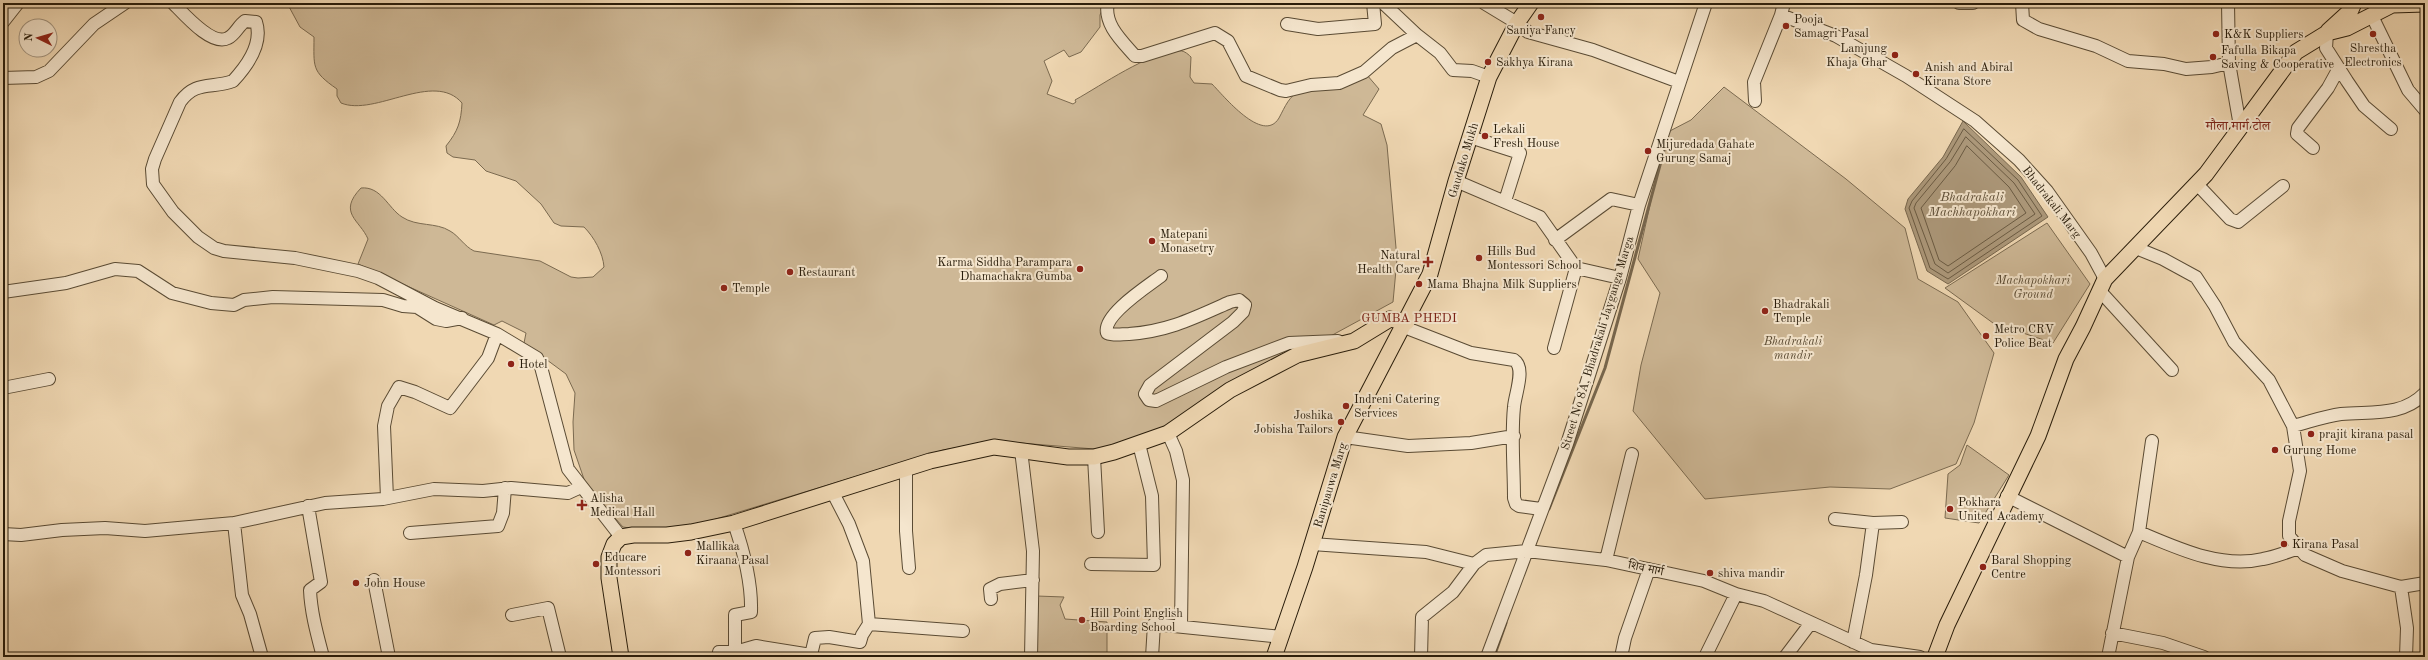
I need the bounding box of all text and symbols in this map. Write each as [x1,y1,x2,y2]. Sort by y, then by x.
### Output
marker: Saniya Fancy [1536,12,1546,22]
place label: Pooja Samagri Pasal [1794,14,1869,40]
north arrow [18,18,58,58]
marker: Pooja Samagri Pasal [1781,21,1791,31]
place label: Saniya Fancy [1506,25,1576,37]
marker: K&K Suppliers [2211,29,2221,39]
place label: K&K Suppliers [2224,29,2303,41]
marker: Shrestha Electronics [2368,29,2378,39]
text: N [24,32,35,42]
place label: Lamjung Khaja Ghar [1826,43,1888,69]
place label: Shrestha Electronics [2344,43,2402,69]
place label: Fafulla Bikapa Saving & Cooperative [2221,45,2334,71]
marker: Lamjung Khaja Ghar [1890,50,1900,60]
marker: Fafulla Bikapa Saving & Cooperative [2208,52,2218,62]
marker: Sakhya Kirana [1483,57,1493,67]
place label: Sakhya Kirana [1496,57,1573,69]
place label: Anish and Abiral Kirana Store [1924,62,2013,88]
marker: Anish and Abiral Kirana Store [1911,69,1921,79]
district label: मौला मार्ग टोल [2205,118,2272,133]
street label: Gaudako Mukh [1447,121,1481,199]
place label: Lekali Fresh House [1493,124,1560,150]
marker: Lekali Fresh House [1480,131,1490,141]
place label: Mijuredada Gahate Gurung Samaj [1656,139,1755,165]
marker: Mijuredada Gahate Gurung Samaj [1643,146,1653,156]
street label: Bhadrakali Marg [2020,165,2083,241]
water label: Bhadrakali Machhapokhari [1927,191,2016,219]
place label: Matepani Monasetry [1160,229,1215,255]
street label: Street No 8A, Bhadrakali Jayganga Marga [1560,235,1636,452]
marker: Matepani Monasetry [1147,236,1157,246]
place label: Hills Bud Montessori School [1487,246,1581,272]
place label: Natural Health Care [1357,250,1420,276]
marker: Hills Bud Montessori School [1474,253,1484,263]
place label: Karma Siddha Parampara Dhamachakra Gumba [937,257,1072,283]
marker: Natural Health Care [1423,257,1433,267]
marker: Karma Siddha Parampara Dhamachakra Gumba [1075,264,1085,274]
marker: Restaurant [785,267,795,277]
place label: Restaurant [798,267,855,279]
park label: Machapokhari Ground [1995,275,2070,301]
marker: Mama Bhajna Milk Suppliers [1414,279,1424,289]
place label: Mama Bhajna Milk Suppliers [1427,279,1577,291]
marker: Temple [719,283,729,293]
place label: Temple [732,283,770,295]
place label: Bhadrakali Temple [1773,299,1830,325]
marker: Bhadrakali Temple [1760,306,1770,316]
district label: GUMBA PHEDI [1361,312,1457,325]
place label: Metro CRV Police Beat [1994,324,2054,350]
marker: Metro CRV Police Beat [1981,331,1991,341]
park label: Bhadrakali mandir [1763,336,1822,362]
marker: Hotel [506,359,516,369]
place label: Hotel [519,359,547,371]
place label: Indreni Catering Services [1354,394,1440,420]
marker: Indreni Catering Services [1341,401,1351,411]
place label: Joshika Jobisha Tailors [1254,410,1333,436]
marker: Joshika Jobisha Tailors [1336,417,1346,427]
marker: prajit kirana pasal [2306,429,2316,439]
place label: prajit kirana pasal [2319,429,2413,441]
street label: Ranipauwa Marg [1312,441,1350,529]
marker: Gurung Home [2270,445,2280,455]
place label: Gurung Home [2283,445,2357,457]
place label: Alisha Medical Hall [590,493,655,519]
place label: Pokhara United Academy [1958,497,2045,523]
marker: Alisha Medical Hall [577,500,587,510]
marker: Pokhara United Academy [1945,504,1955,514]
marker: Kirana Pasal [2279,539,2289,549]
place label: Kirana Pasal [2292,539,2359,551]
place label: Mallikaa Kiraana Pasal [696,541,769,567]
marker: Mallikaa Kiraana Pasal [683,548,693,558]
place label: Educare Montessori [604,552,661,578]
place label: Baral Shopping Centre [1991,555,2072,581]
street label: शिव मार्ग [1626,556,1666,579]
marker: Educare Montessori [591,559,601,569]
marker: Baral Shopping Centre [1978,562,1988,572]
marker: shiva mandir [1705,568,1715,578]
place label: shiva mandir [1718,568,1785,580]
marker: John House [351,578,361,588]
place label: John House [364,578,426,590]
place label: Hill Point English Boarding School [1090,608,1183,634]
marker: Hill Point English Boarding School [1077,615,1087,625]

